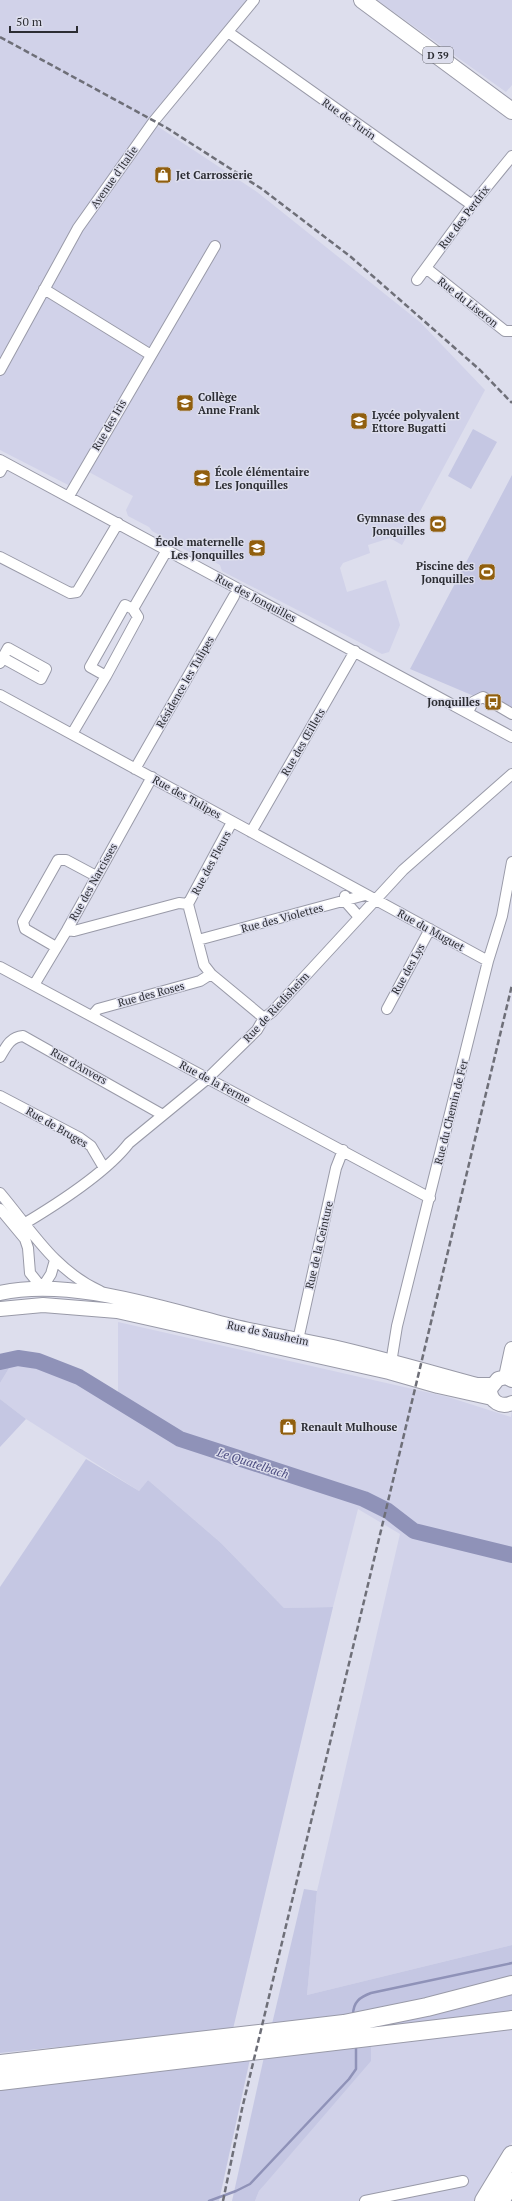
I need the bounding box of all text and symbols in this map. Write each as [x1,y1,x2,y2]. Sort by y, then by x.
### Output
scale bar [10,8,77,34]
text: 50 m [16,14,43,29]
road number: D 39 [423,47,453,63]
street label: Rue de Turin [319,95,379,143]
street label: Avenue d'Italie [87,143,141,211]
shop icon: Jet Carrosserie [153,165,173,185]
place label: Jet Carrosserie [176,168,253,182]
street label: Rue des Perdrix [436,182,493,252]
street label: Rue du Liseron [435,274,501,330]
place label: Collège Anne Frank [198,390,260,417]
school or university icon: Collège Anne Frank [175,393,195,413]
street label: Rue des Iris [89,397,129,453]
place label: Lycée polyvalent Ettore Bugatti [372,408,460,435]
school or university icon: Lycée polyvalent Ettore Bugatti [349,411,369,431]
place label: École élémentaire Les Jonquilles [215,465,309,492]
school or university icon: École élémentaire Les Jonquilles [192,468,212,488]
place label: Gymnase des Jonquilles [357,511,425,538]
sports icon: Gymnase des Jonquilles [428,514,448,534]
place label: École maternelle Les Jonquilles [156,535,244,562]
school or university icon: École maternelle Les Jonquilles [247,538,267,558]
place label: Piscine des Jonquilles [416,559,474,586]
sports icon: Piscine des Jonquilles [477,562,497,582]
street label: Rue des Jonquilles [213,571,299,625]
street label: Résidence les Tulipes [153,633,217,731]
bus stop icon: Jonquilles [483,692,503,712]
place label: Jonquilles [427,695,480,709]
street label: Rue des Œillets [278,706,328,778]
street label: Rue des Tulipes [150,772,224,822]
street label: Rue des Fleurs [188,828,234,898]
street label: Rue des Narcisses [66,840,120,923]
street label: Rue des Violettes [239,900,325,936]
street label: Rue du Muguet [395,906,467,954]
street label: Rue des Lys [388,941,428,997]
street label: Rue de Riedisheim [240,969,312,1045]
street label: Rue des Roses [116,978,186,1010]
street label: Rue d'Anvers [48,1045,110,1087]
street label: Rue de la Ferme [177,1057,253,1107]
street label: Rue du Chemin de Fer [431,1057,471,1166]
street label: Rue de Bruges [24,1104,91,1150]
street label: Rue de la Ceinture [302,1199,336,1290]
street label: Rue de Sausheim [226,1318,311,1349]
shop icon: Renault Mulhouse [278,1417,298,1437]
place label: Renault Mulhouse [301,1420,397,1434]
water label: Le Quatelbach [214,1444,291,1482]

